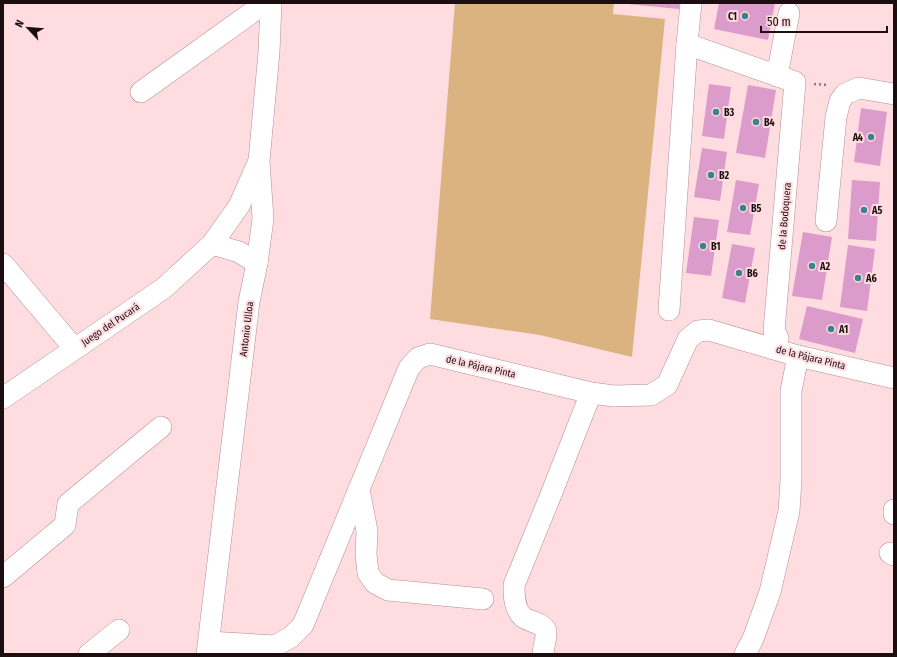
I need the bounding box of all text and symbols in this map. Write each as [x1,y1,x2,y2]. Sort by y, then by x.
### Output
north arrow [8,8,48,48]
scale bar [761,8,887,34]
place label: C1 [728,11,737,23]
marker: C1 [740,11,750,21]
text: 50 m [767,15,791,29]
text: N [12,18,27,30]
marker: B3 [711,107,721,117]
place label: B3 [724,107,735,119]
marker: B4 [751,117,761,127]
place label: B4 [764,117,775,129]
place label: A4 [852,132,863,144]
marker: A4 [866,132,876,142]
marker: B2 [706,170,716,180]
place label: B2 [719,170,729,182]
street label: de la Bodoquera [776,182,794,250]
marker: B5 [738,203,748,213]
place label: B5 [751,203,761,215]
marker: A5 [859,205,869,215]
place label: A5 [871,205,882,217]
marker: B1 [698,241,708,251]
place label: B1 [711,241,720,253]
marker: A2 [807,261,817,271]
place label: A2 [819,261,831,273]
marker: B6 [734,268,744,278]
place label: B6 [747,268,758,280]
marker: A6 [853,273,863,283]
place label: A6 [865,273,877,285]
street label: Juego del Pucará [79,301,142,349]
street label: Antonio Ulloa [238,301,256,357]
marker: A1 [826,324,836,334]
place label: A1 [838,324,848,336]
street label: de la Pájara Pinta [775,344,847,372]
street label: de la Pájara Pinta [445,353,517,381]

